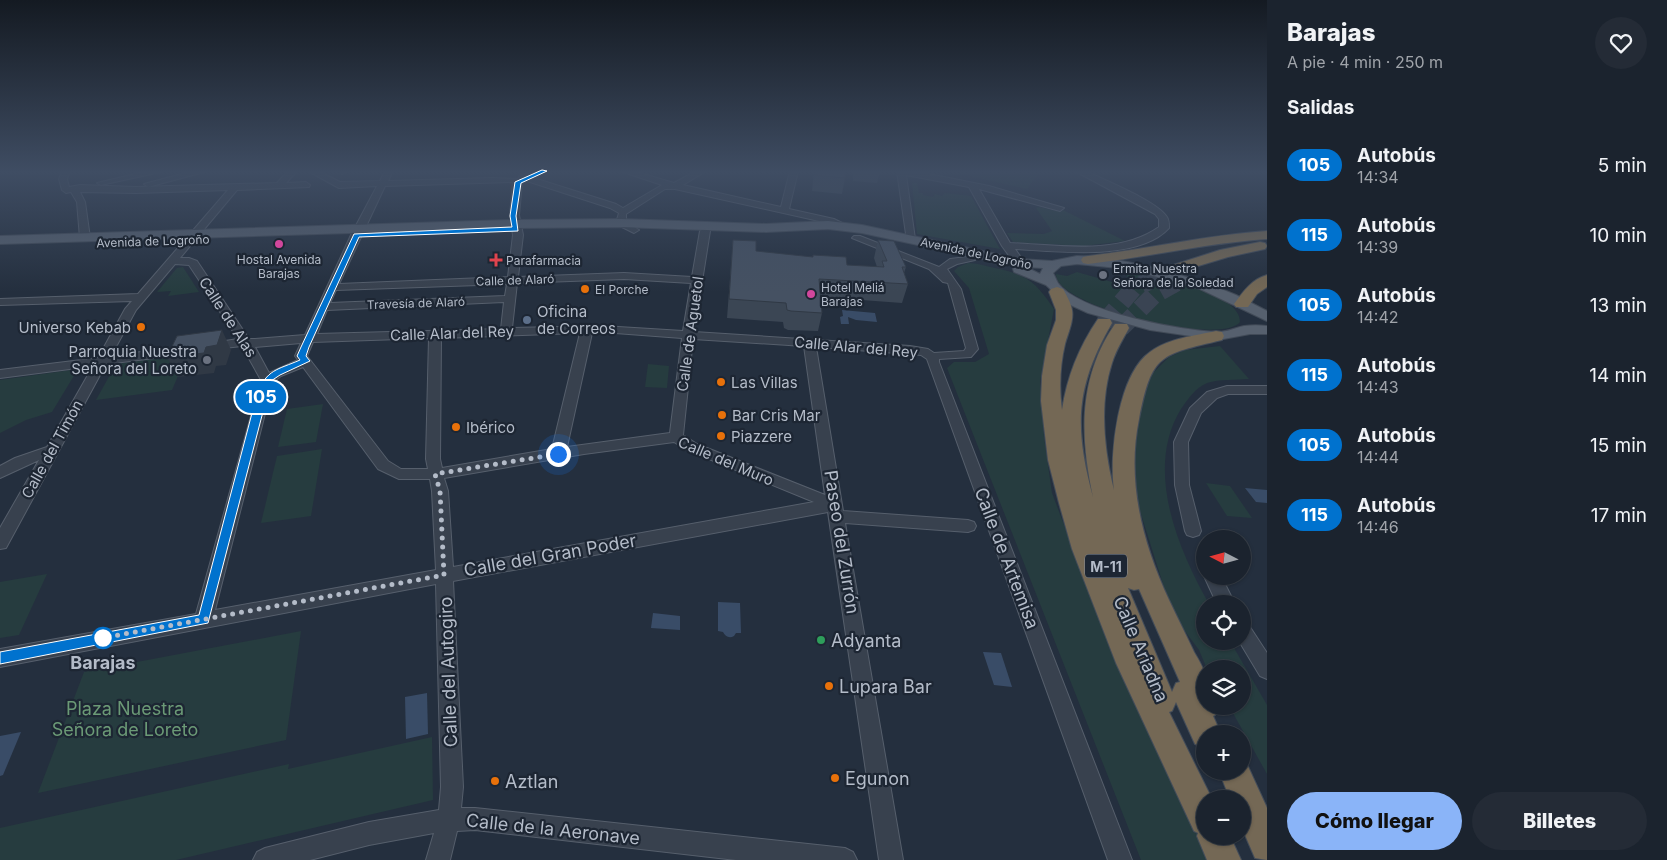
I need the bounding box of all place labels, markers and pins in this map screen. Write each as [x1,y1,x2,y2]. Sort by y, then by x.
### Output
marker: Hostal Avenida Barajas [273,238,285,250]
place label: Hostal Avenida Barajas [237,252,321,281]
place label: Parafarmacia [506,253,581,268]
marker: Parafarmacia [490,254,502,266]
place label: Ermita Nuestra Señora de la Soledad [1113,261,1234,290]
marker: Ermita Nuestra Señora de la Soledad [1097,269,1109,281]
place label: Hotel Meliá Barajas [821,280,885,309]
place label: El Porche [595,282,649,297]
marker: El Porche [579,283,591,295]
marker: Hotel Meliá Barajas [805,288,817,300]
place label: Oficina de Correos [537,302,616,338]
marker: Oficina de Correos [521,314,533,326]
place label: Universo Kebab [19,318,131,337]
marker: Universo Kebab [135,321,147,333]
place label: Parroquia Nuestra Señora del Loreto [69,342,197,378]
marker: Parroquia Nuestra Señora del Loreto [201,354,213,366]
place label: Las Villas [731,373,798,392]
marker: Las Villas [715,376,727,388]
place label: Bar Cris Mar [732,406,821,425]
marker: Bar Cris Mar [716,409,728,421]
place label: Ibérico [466,418,515,437]
marker: Ibérico [450,421,462,433]
place label: Piazzere [731,427,792,446]
marker: Piazzere [715,430,727,442]
marker: Barajas [92,627,114,649]
place label: Adyanta [831,630,901,651]
marker: Adyanta [815,634,827,646]
place label: Barajas [70,652,136,673]
place label: Lupara Bar [839,676,932,697]
marker: Lupara Bar [823,680,835,692]
place label: Egunon [845,768,910,789]
place label: Aztlan [505,771,558,792]
marker: Egunon [829,772,841,784]
marker: Aztlan [489,775,501,787]

